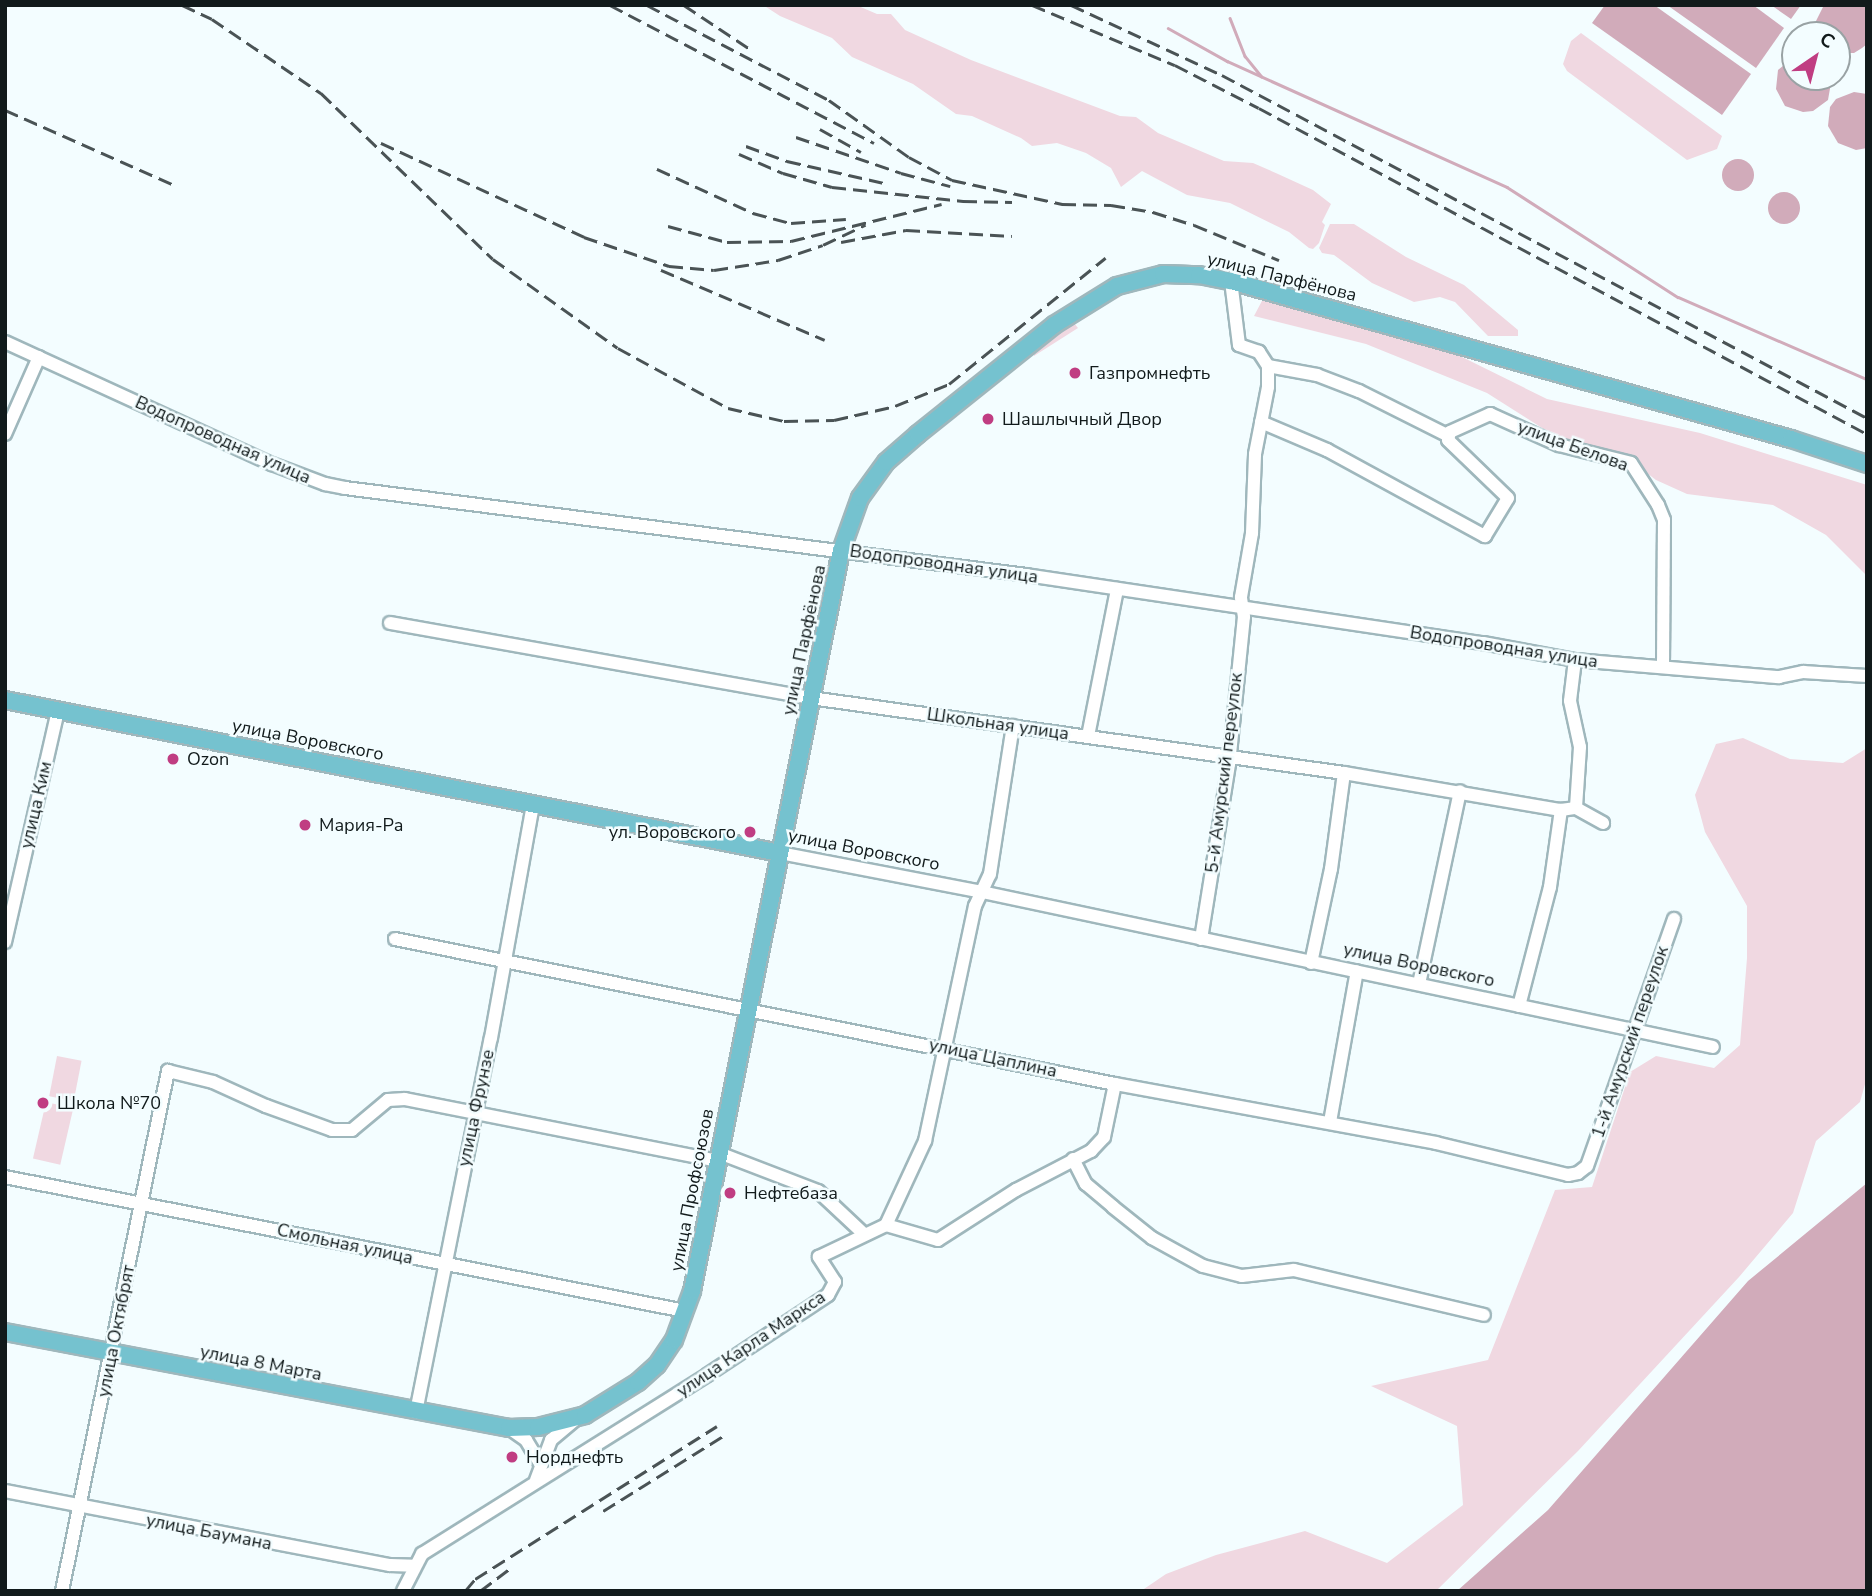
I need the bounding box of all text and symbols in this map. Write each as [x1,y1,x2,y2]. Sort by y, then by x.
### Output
north arrow [1781,21,1851,91]
text: С [1814,26,1840,55]
street label: улица Парфёнова [1205,248,1359,306]
place label: Газпромнефть [1089,362,1210,384]
marker: Газпромнефть [1067,365,1083,381]
street label: Водопроводная улица [132,391,314,489]
place label: Шашлычный Двор [1002,408,1162,430]
marker: Шашлычный Двор [980,411,996,427]
street label: улица Белова [1515,416,1631,476]
street label: Водопроводная улица [848,540,1040,588]
street label: улица Парфёнова [778,563,830,717]
street label: Водопроводная улица [1408,621,1600,673]
street label: 5-й Амурский переулок [1201,672,1247,874]
street label: Школьная улица [926,703,1070,745]
street label: улица Воровского [230,715,386,765]
place label: Ozon [187,748,229,770]
marker: Ozon [165,751,181,767]
street label: улица Ким [15,759,57,851]
place label: Мария-Ра [319,814,404,836]
marker: Мария-Ра [297,817,313,833]
place label: ул. Воровского [609,821,736,843]
marker: ул. Воровского [742,824,758,840]
street label: улица Воровского [786,825,942,875]
street label: улица Воровского [1341,938,1497,992]
street label: 1-й Амурский переулок [1587,943,1673,1141]
street label: улица Цаплина [927,1034,1059,1082]
street label: улица Фрунзе [453,1047,499,1169]
place label: Школа №70 [57,1092,161,1114]
marker: Школа №70 [35,1095,51,1111]
street label: улица Профсоюзов [666,1107,718,1273]
place label: Нефтебаза [744,1182,838,1204]
marker: Нефтебаза [722,1185,738,1201]
street label: Смольная улица [275,1219,415,1269]
street label: улица Октябрят [93,1263,139,1399]
street label: улица Карла Маркса [673,1286,829,1402]
street label: улица 8 Марта [198,1341,324,1385]
place label: Норднефть [526,1446,624,1468]
marker: Норднефть [504,1449,520,1465]
street label: улица Баумана [144,1509,274,1555]

